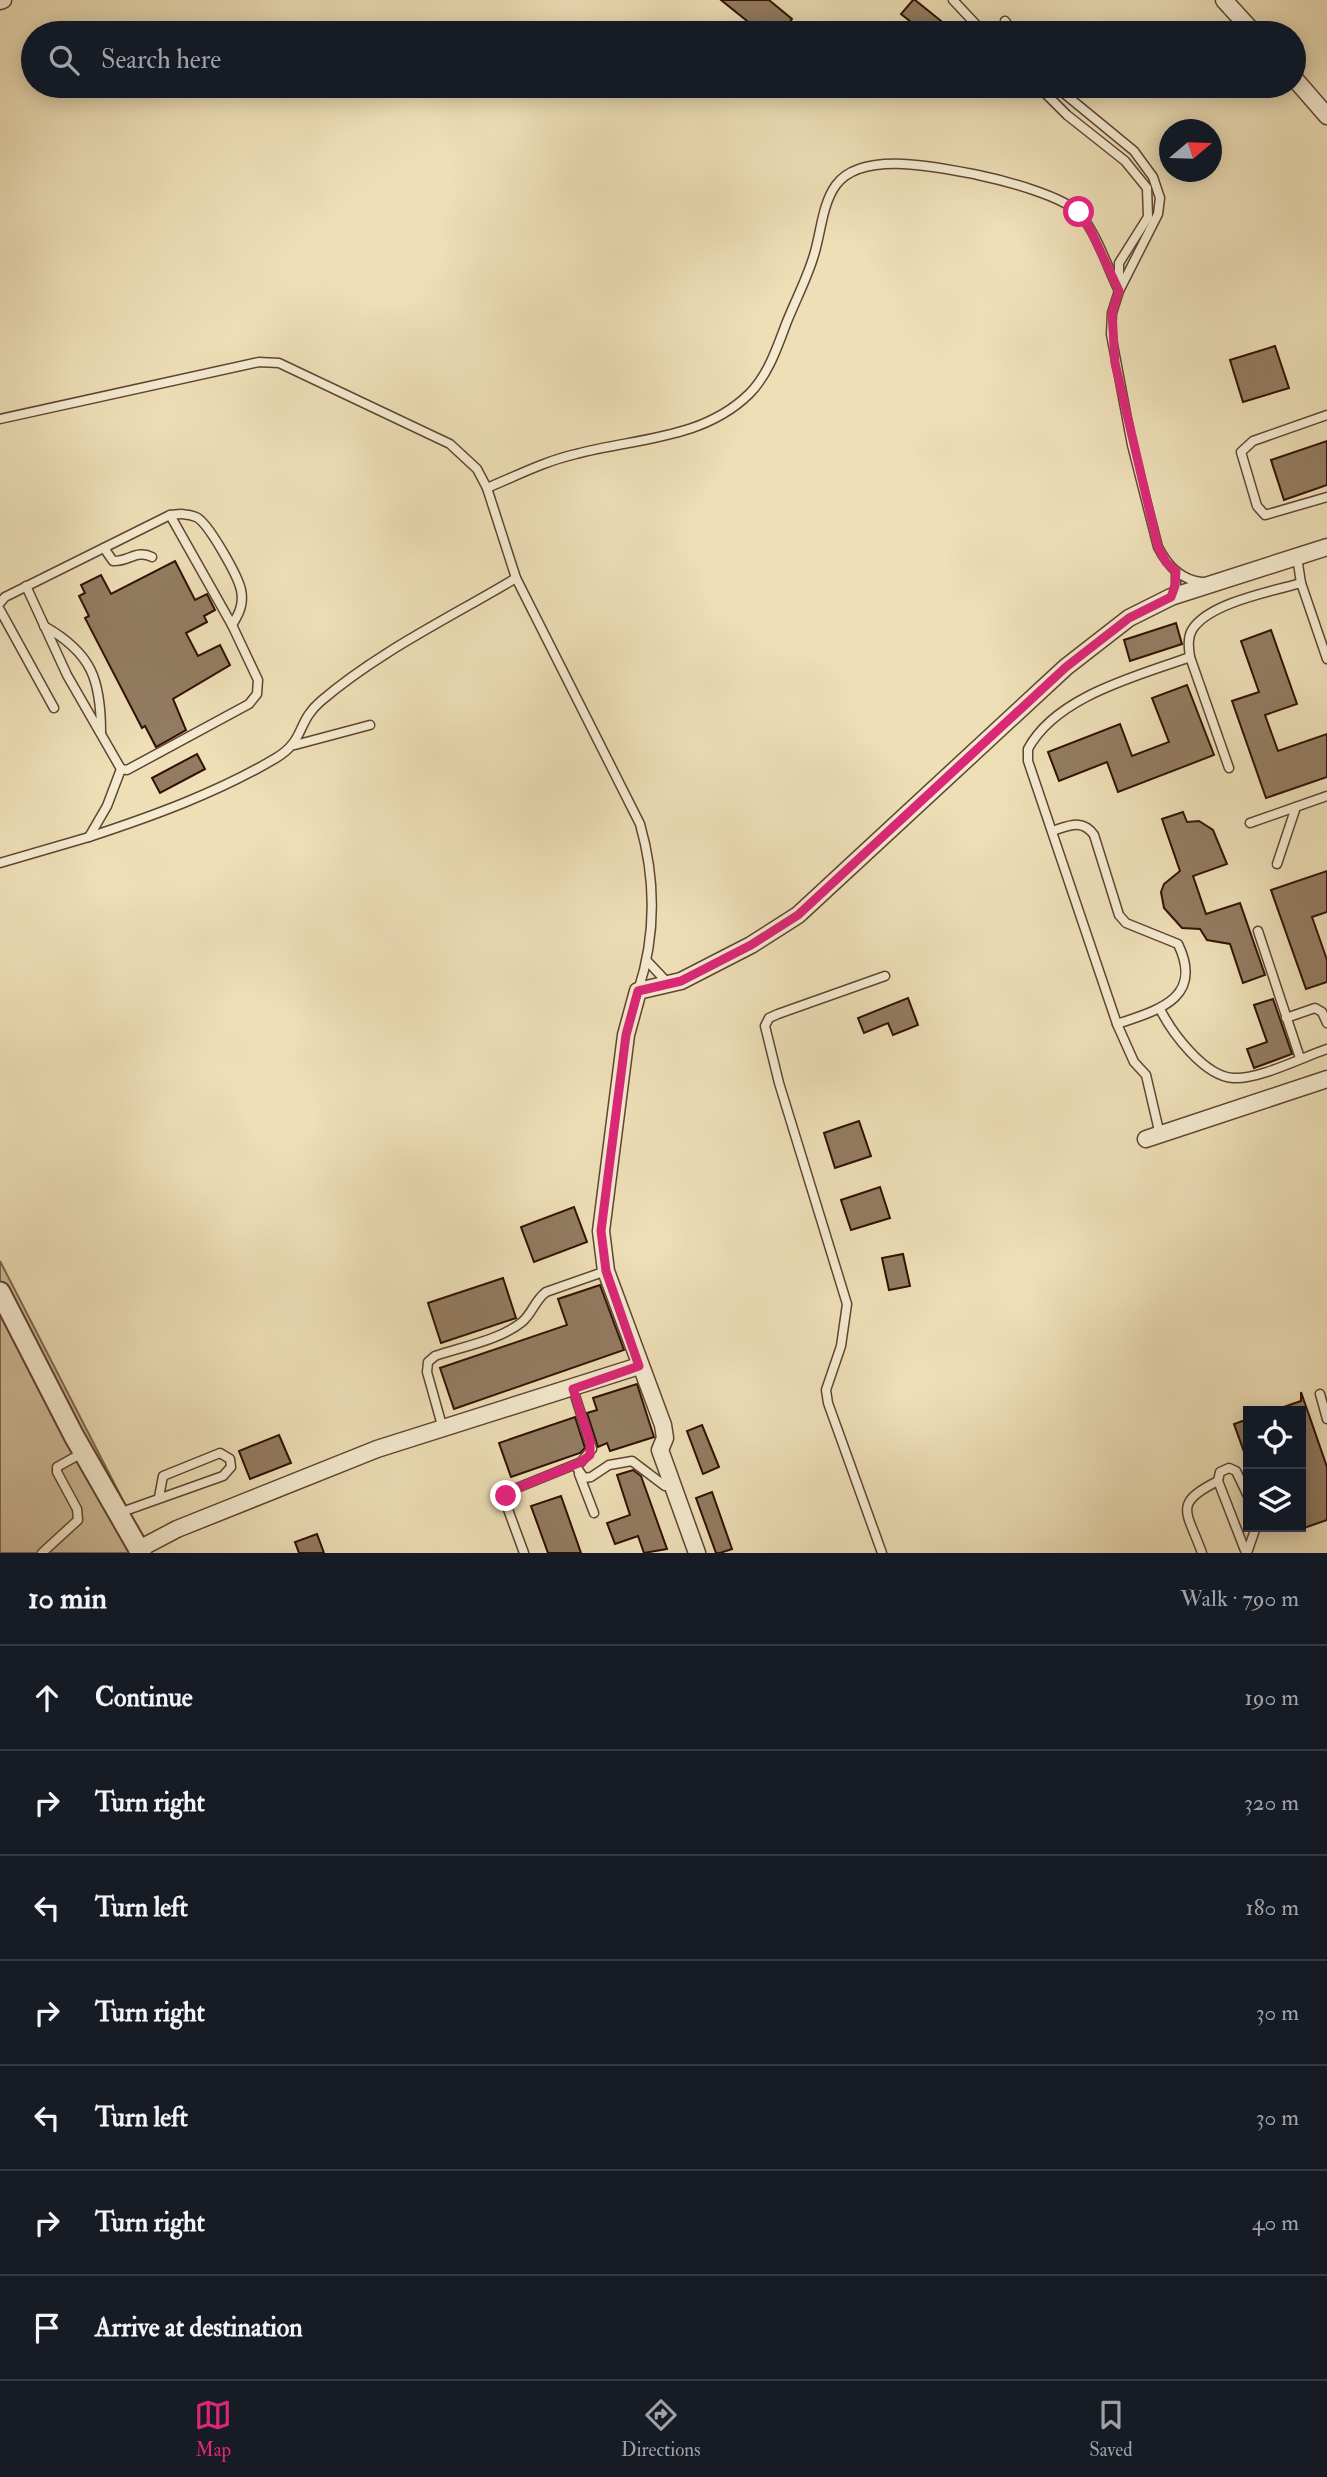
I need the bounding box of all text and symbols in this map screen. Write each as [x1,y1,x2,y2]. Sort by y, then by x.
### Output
search box [21,21,1306,98]
icon: search [45,41,83,79]
text: Search here [101,44,221,76]
north arrow [1159,119,1222,182]
route start [1063,196,1094,227]
map controls [1243,1406,1306,1532]
button: locate [1243,1406,1306,1469]
button: layers [1243,1469,1306,1532]
route end [490,1480,521,1511]
text: 10 min [28,1580,107,1617]
text: Walk · 790 m [1180,1584,1299,1613]
icon: ahead [28,1679,66,1717]
text: Continue [95,1682,193,1714]
text: 190 m [1245,1683,1299,1712]
icon: right [28,1784,66,1822]
text: Turn right [95,1787,205,1819]
text: 320 m [1244,1788,1299,1817]
icon: left [28,1889,66,1927]
text: Turn left [95,1892,188,1924]
text: 180 m [1246,1893,1299,1922]
icon: right [28,1994,66,2032]
text: Turn right [95,1997,205,2029]
text: 30 m [1256,1998,1299,2027]
icon: left [28,2099,66,2137]
text: Turn left [95,2102,188,2134]
text: 30 m [1256,2103,1299,2132]
icon: right [28,2204,66,2242]
text: Turn right [95,2207,205,2239]
text: 40 m [1252,2208,1299,2237]
icon: arrive [28,2309,66,2347]
text: Arrive at destination [95,2312,303,2344]
tab: Map [194,2396,232,2462]
tab: Directions [621,2396,701,2462]
tab: Saved [1089,2396,1133,2462]

